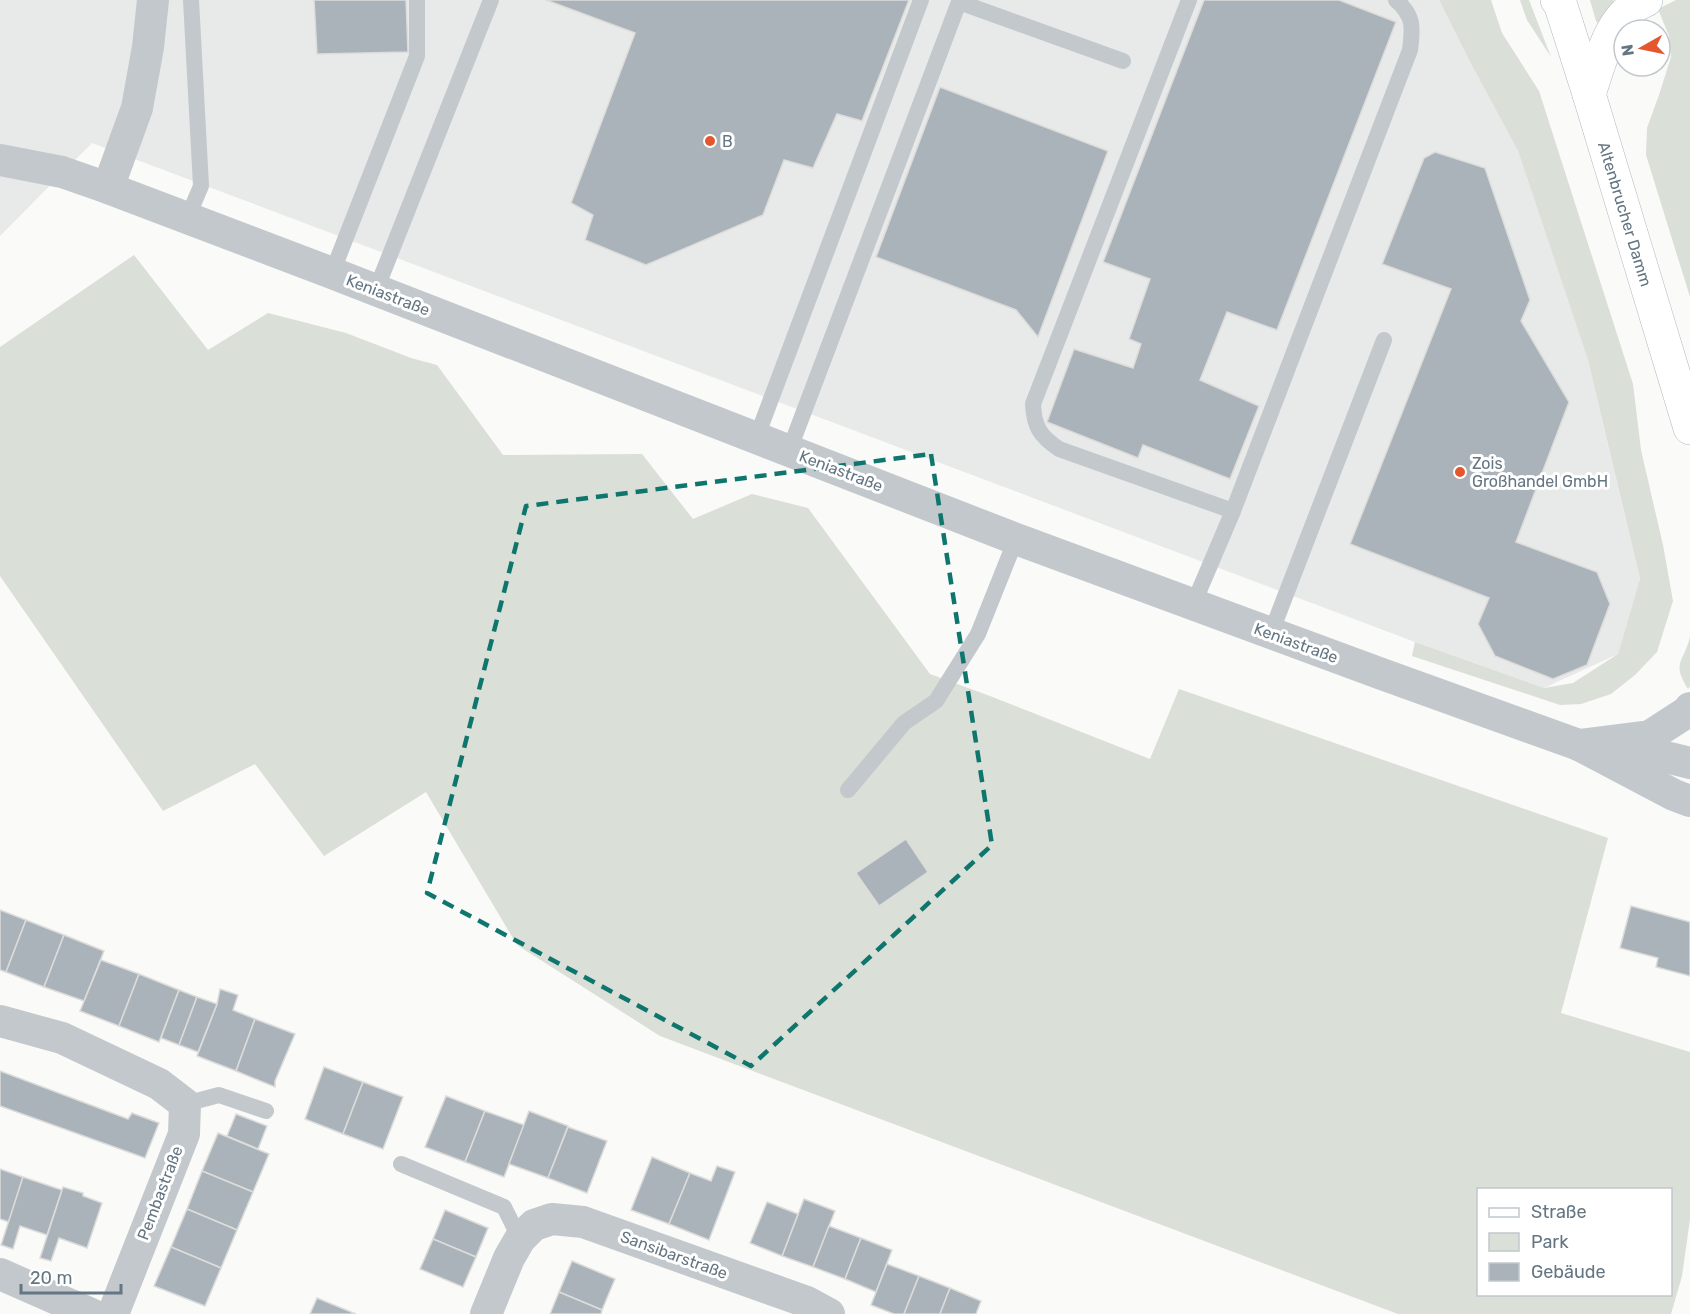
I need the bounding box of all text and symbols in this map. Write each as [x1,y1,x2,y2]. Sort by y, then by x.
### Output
north arrow [1612,18,1672,78]
text: N [1617,43,1638,57]
place label: B [722,132,733,151]
marker: B [703,134,717,148]
street label: Altenbrucher Damm [1594,139,1656,289]
street label: Keniastraße [343,270,433,320]
street label: Keniastraße [796,446,886,496]
place label: Zois Großhandel GmbH [1472,454,1608,491]
marker: Zois Großhandel GmbH [1453,465,1467,479]
street label: Keniastraße [1251,619,1341,667]
street label: Pembastraße [133,1143,187,1243]
legend [1477,1188,1672,1296]
text: Straße [1531,1201,1587,1223]
street label: Sansibarstraße [618,1227,730,1283]
text: Park [1531,1231,1569,1253]
scale bar [21,1257,122,1295]
text: Gebäude [1531,1261,1606,1283]
text: 20 m [30,1267,72,1289]

